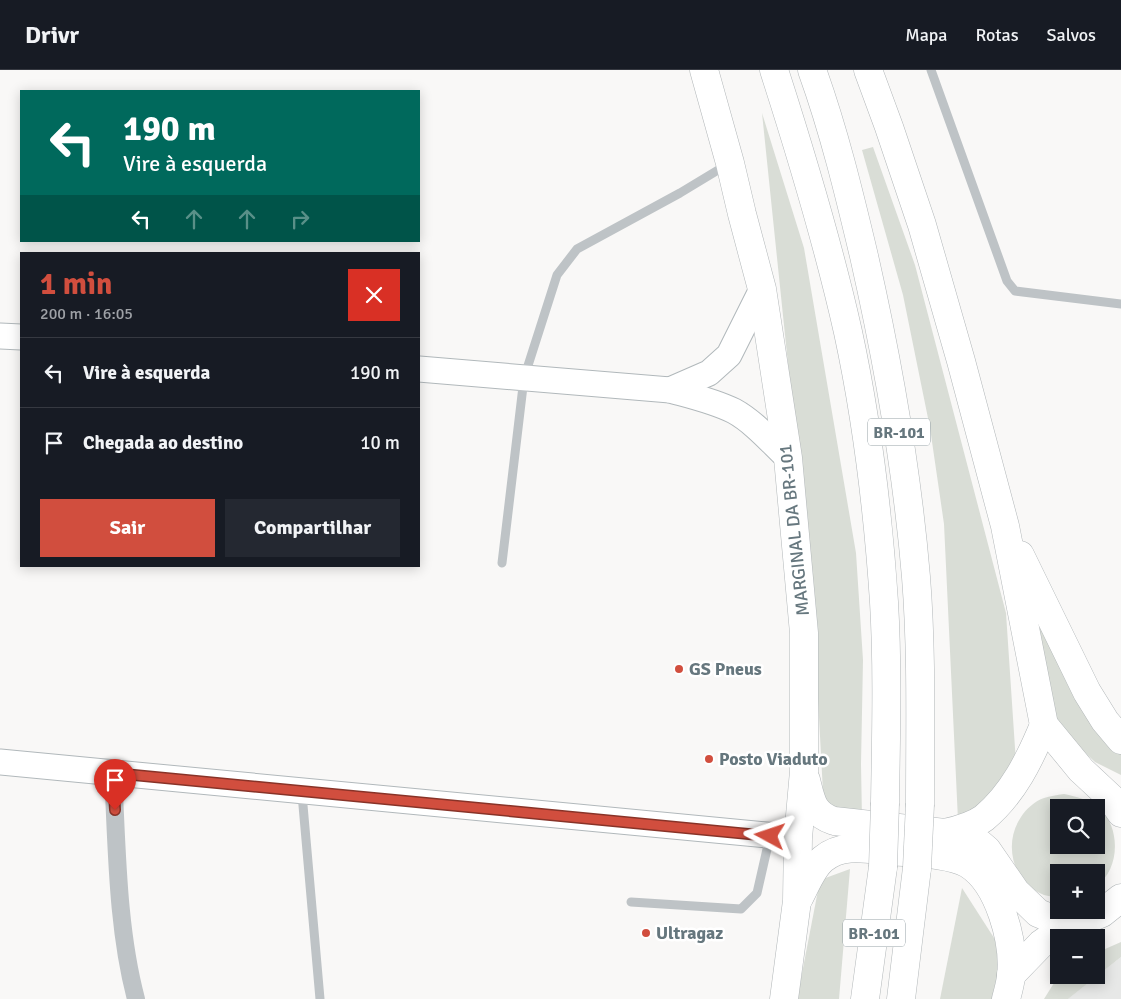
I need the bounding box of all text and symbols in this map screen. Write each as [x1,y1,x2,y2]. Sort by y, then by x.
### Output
text: Drivr [25,20,79,50]
text: Mapa [905,24,948,46]
text: Rotas [976,24,1019,46]
text: Salvos [1047,24,1096,46]
text: 190 m [123,107,216,150]
icon: left [40,110,105,175]
text: Vire à esquerda [123,150,267,177]
icon: left [127,205,155,233]
icon: ahead [180,205,208,233]
icon: ahead [233,205,261,233]
icon: right [286,205,314,233]
text: 1 min [40,266,112,303]
button: close [348,269,400,321]
text: 200 m · 16:05 [40,304,133,324]
icon: left [40,359,68,387]
text: Vire à esquerda [83,361,210,385]
text: 190 m [350,361,400,385]
road number: BR-101 [868,418,930,446]
icon: arrive [40,429,68,457]
text: Chegada ao destino [83,431,243,455]
text: 10 m [360,431,400,455]
street label: MARGINAL DA BR-101 [774,443,814,617]
button: Sair [40,499,215,557]
button: Compartilhar [225,499,400,557]
place label: GS Pneus [689,658,762,680]
marker: GS Pneus [673,663,685,675]
place label: Posto Viaduto [719,748,828,770]
marker: Posto Viaduto [703,753,715,765]
pin [94,759,136,810]
icon: arrive [101,766,129,794]
map controls [1050,799,1105,984]
button: search [1050,799,1105,854]
position arrow [743,809,795,861]
button: + [1050,864,1105,919]
road number: BR-101 [843,920,905,946]
place label: Ultragaz [656,922,723,944]
marker: Ultragaz [640,927,652,939]
button: − [1050,929,1105,984]

